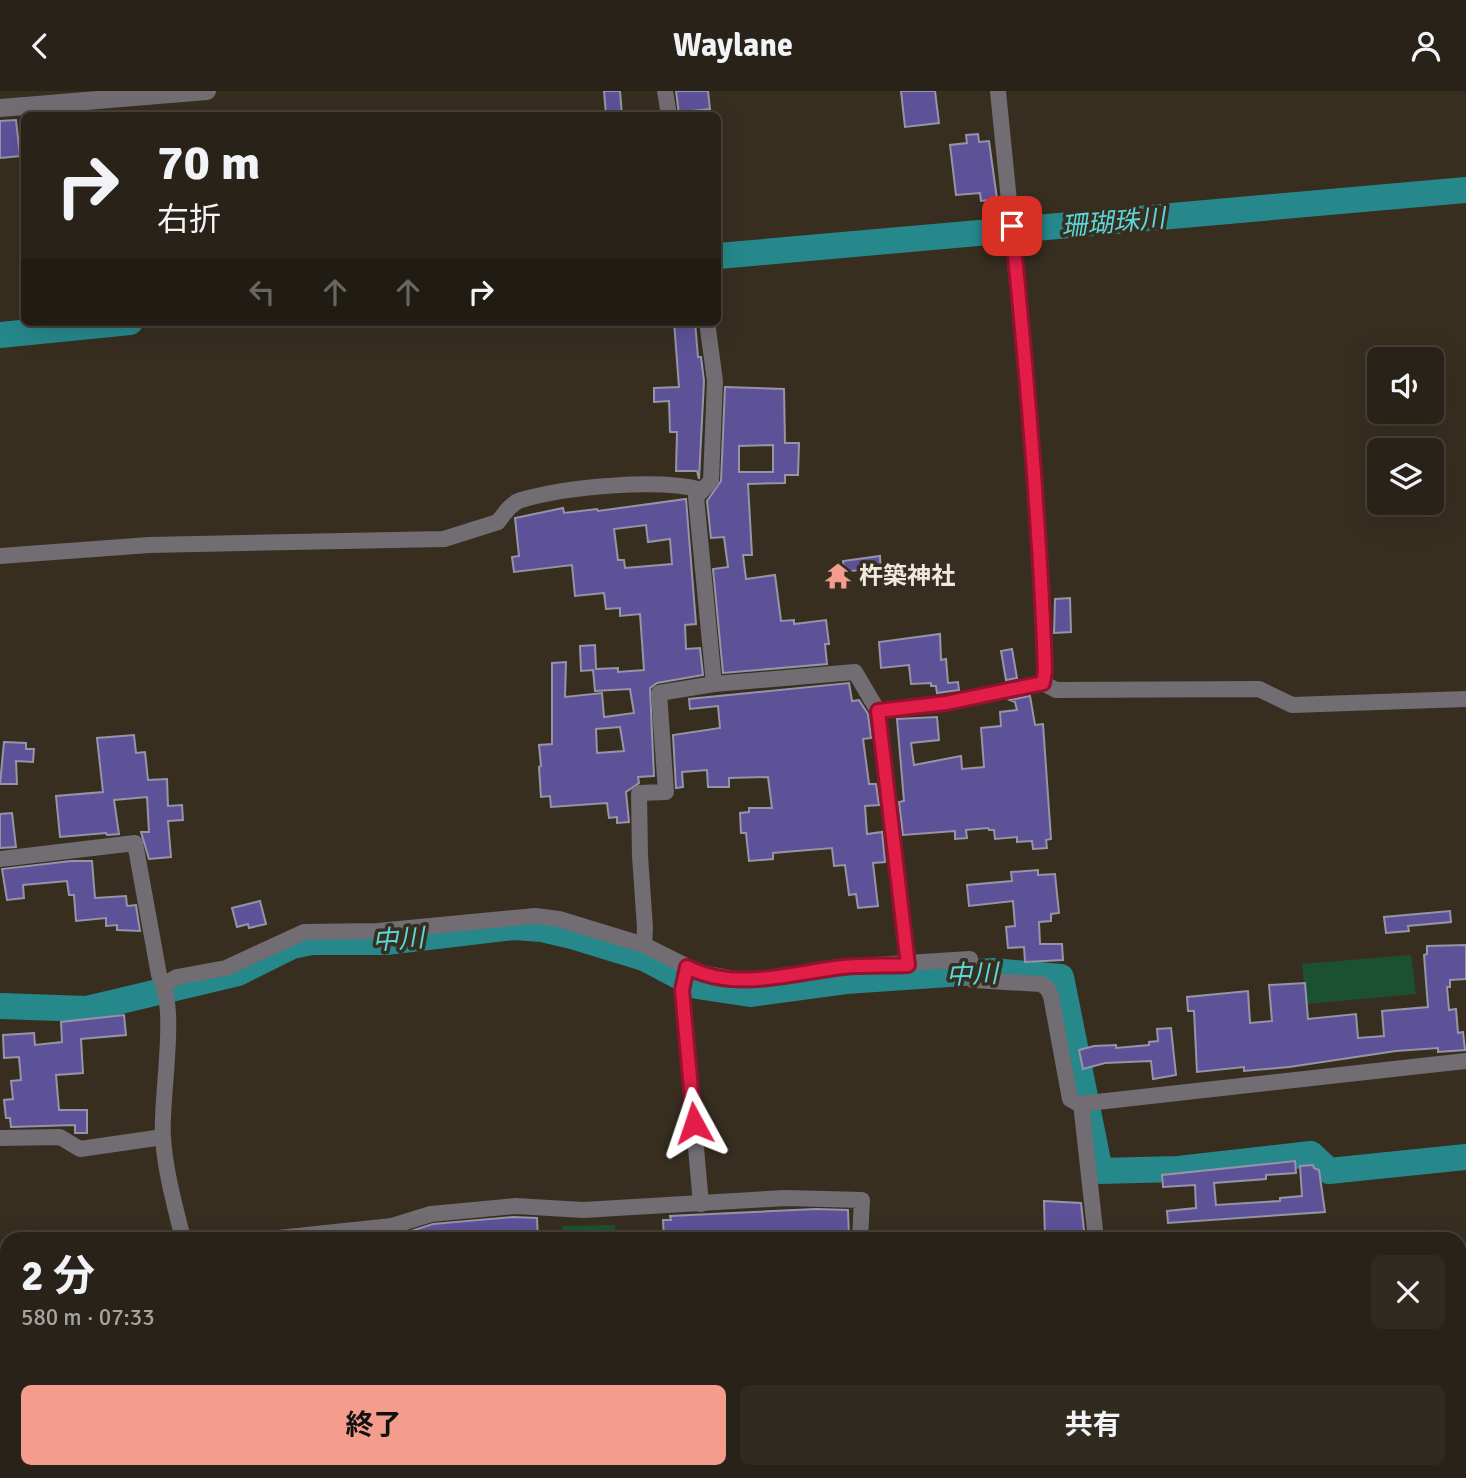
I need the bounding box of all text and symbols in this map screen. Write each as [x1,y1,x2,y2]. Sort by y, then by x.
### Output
text: Waylane [673,26,793,65]
icon: back [21,27,59,65]
icon: person [1407,27,1445,65]
text: 70 m [157,133,260,193]
icon: right [42,140,133,231]
pin [982,196,1042,256]
text: 右折 [157,200,221,239]
water label: 珊瑚珠川 [1060,202,1169,243]
icon: arrive [993,207,1031,245]
icon: left [243,273,281,311]
icon: ahead [316,273,354,311]
icon: ahead [389,273,427,311]
icon: right [462,273,500,311]
map controls [1367,347,1444,515]
button: sound [1367,347,1444,424]
button: layers [1367,438,1444,515]
temple icon: 杵築神社 [823,561,853,591]
place label: 杵築神社 [859,561,955,591]
water label: 中川 [371,922,428,958]
water label: 中川 [945,958,1002,992]
position arrow [657,1086,731,1160]
text: 2 分 [21,1251,95,1302]
button: close [1371,1255,1445,1329]
text: 580 m · 07:33 [21,1303,155,1332]
button: 終了 [21,1385,726,1465]
button: 共有 [740,1385,1445,1465]

